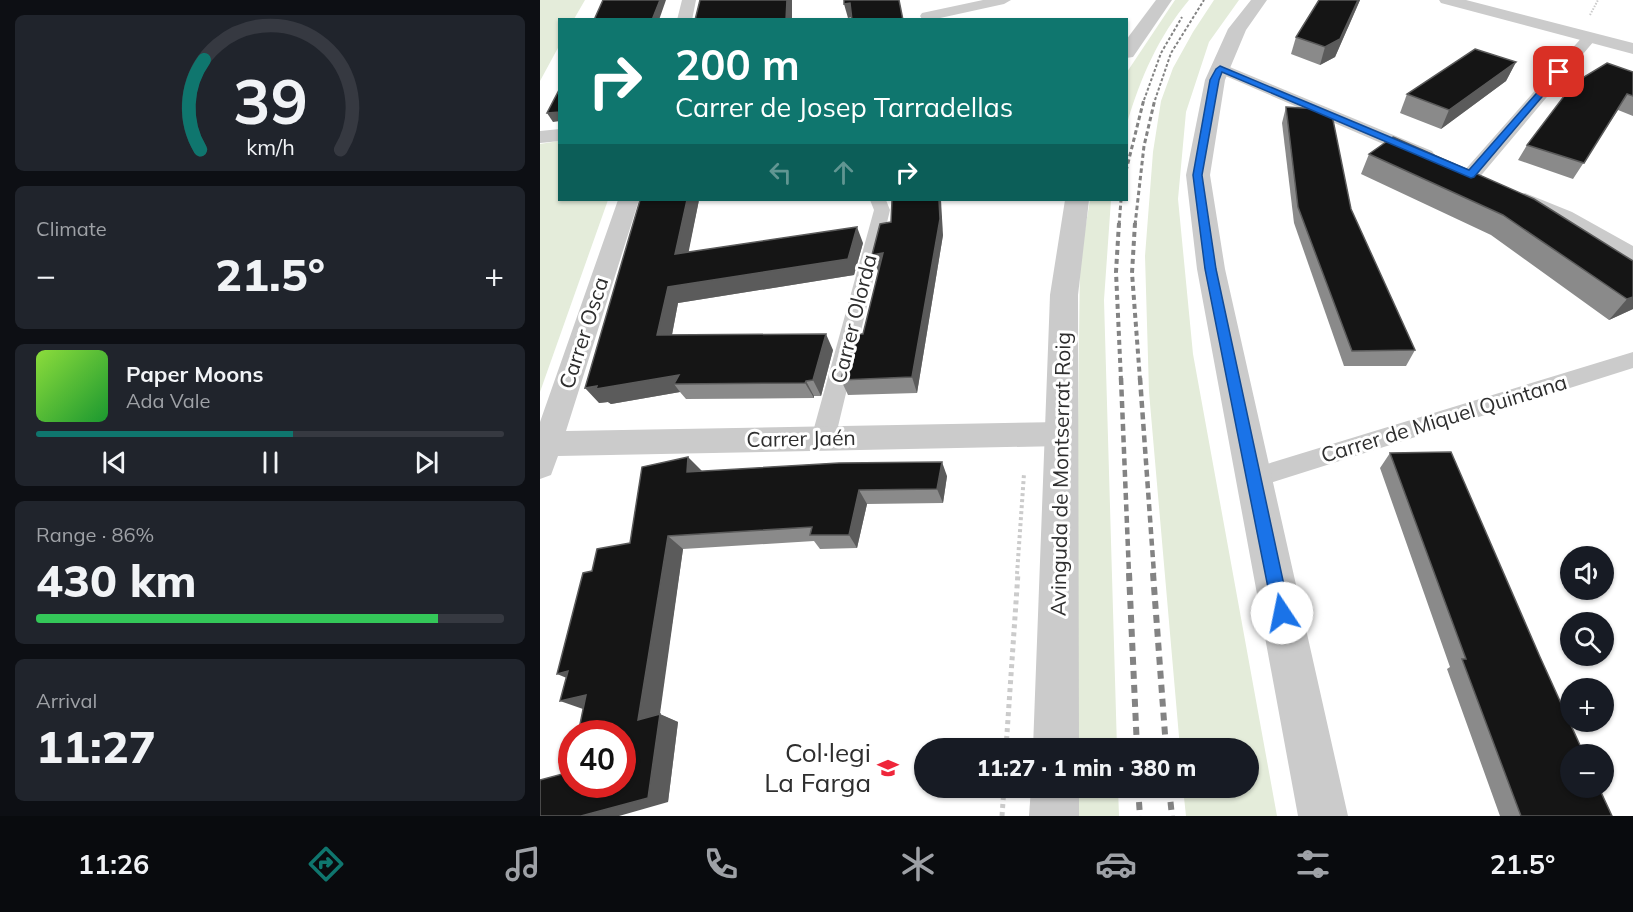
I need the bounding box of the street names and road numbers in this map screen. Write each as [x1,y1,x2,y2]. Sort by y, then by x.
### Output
street label: Carrer Olorda [824,251,882,386]
street label: Carrer Osca [553,274,613,392]
street label: Avinguda de Montserrat Roig [1045,332,1075,616]
street label: Carrer de Miquel Quintana [1318,368,1570,468]
street label: Carrer Jaén [746,424,856,452]

